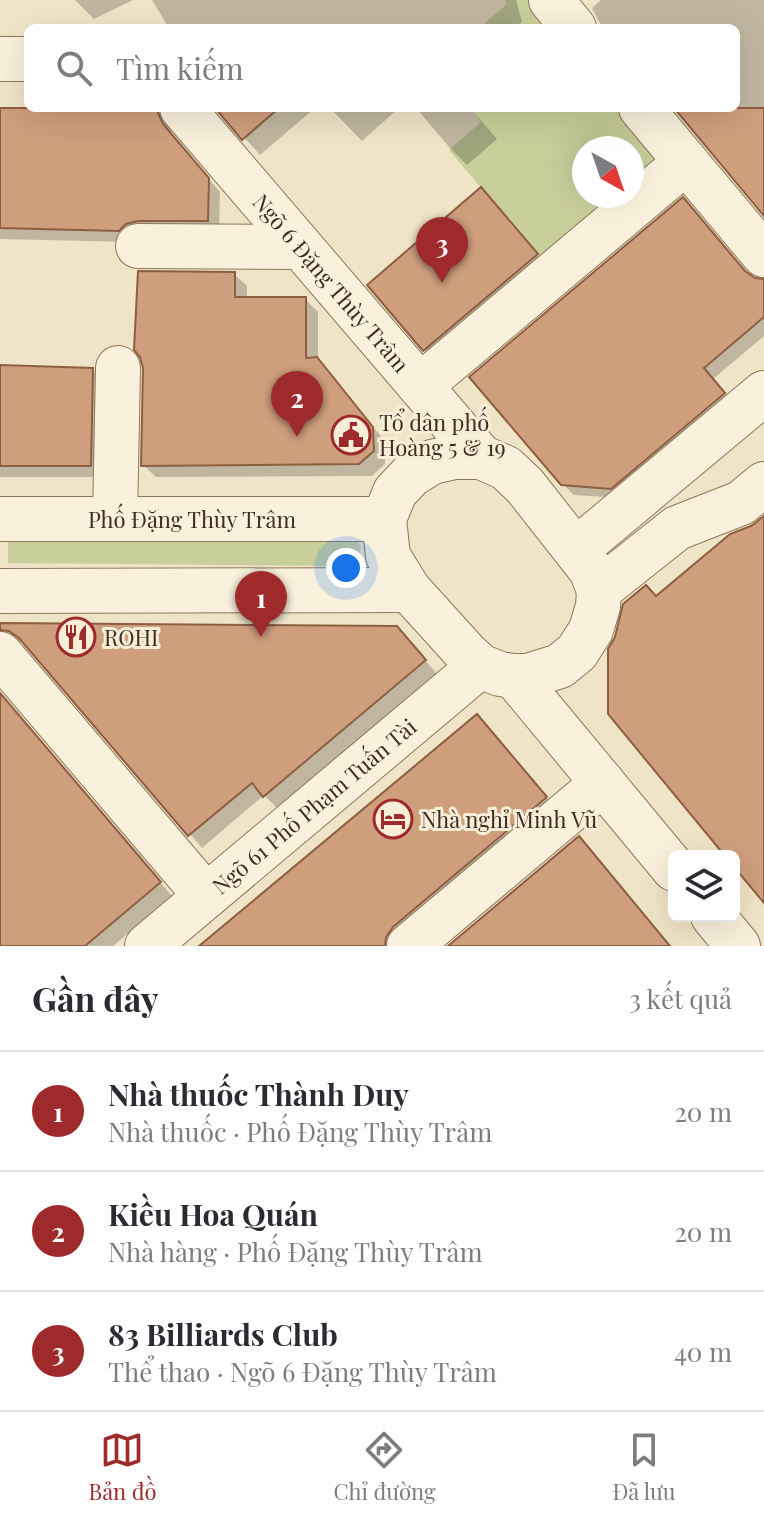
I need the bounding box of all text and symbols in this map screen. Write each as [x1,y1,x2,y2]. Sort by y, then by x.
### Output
search box [24,24,740,112]
icon: search [52,46,96,90]
text: Tìm kiếm [116,48,244,88]
north arrow [572,136,644,208]
street label: Ngõ 6 Đặng Thùy Trâm [247,187,417,379]
pin: 3 [416,217,468,283]
pin: 2 [271,371,323,437]
place label: Tổ dân phố Hoàng 5 & 19 [379,406,506,462]
public building icon: Tổ dân phố Hoàng 5 & 19 [330,414,372,456]
street label: Phố Đặng Thùy Trâm [88,503,297,534]
your location [326,548,366,588]
pin: 1 [235,571,287,637]
restaurant icon: ROHI [55,616,97,658]
place label: ROHI [104,622,159,652]
street label: Ngõ 61 Phố Phạm Tuấn Tài [205,711,422,900]
hotel icon: Nhà nghỉ Minh Vũ [372,798,414,840]
place label: Nhà nghỉ Minh Vũ [421,804,598,834]
map controls [668,850,740,922]
button: layers [668,850,740,922]
text: Gần đây [32,975,159,1021]
text: 3 kết quả [629,981,732,1016]
text: Nhà thuốc Thành Duy [108,1074,409,1114]
text: 1 [53,1094,63,1129]
text: 20 m [674,1094,732,1129]
text: Nhà thuốc · Phố Đặng Thùy Trâm [108,1114,492,1149]
text: Kiều Hoa Quán [108,1194,318,1234]
text: 2 [51,1214,65,1249]
text: 20 m [674,1214,732,1249]
text: Nhà hàng · Phố Đặng Thùy Trâm [108,1234,483,1269]
text: 83 Billiards Club [108,1314,338,1354]
text: 3 [52,1334,64,1369]
text: 40 m [674,1334,732,1369]
text: Thể thao · Ngõ 6 Đặng Thùy Trâm [108,1354,497,1389]
tab: Bản đồ [88,1428,157,1506]
tab: Chỉ đường [333,1428,436,1506]
tab: Đã lưu [612,1428,676,1506]

